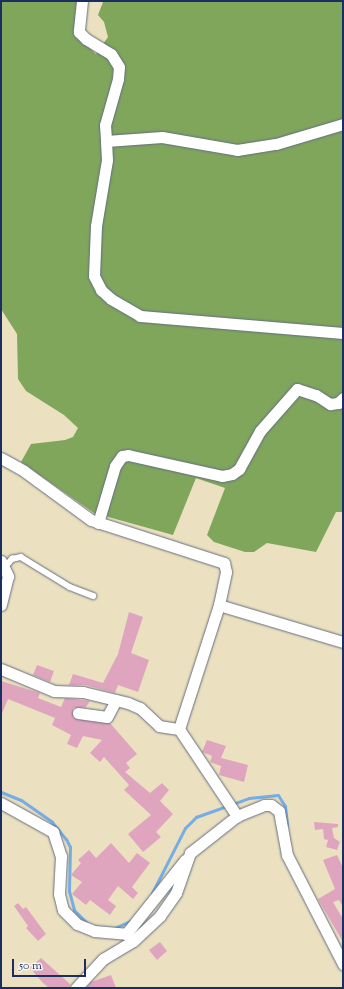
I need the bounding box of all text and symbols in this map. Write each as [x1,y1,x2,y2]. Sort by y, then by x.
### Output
scale bar [14,951,88,977]
text: 50 m [19,957,42,975]

